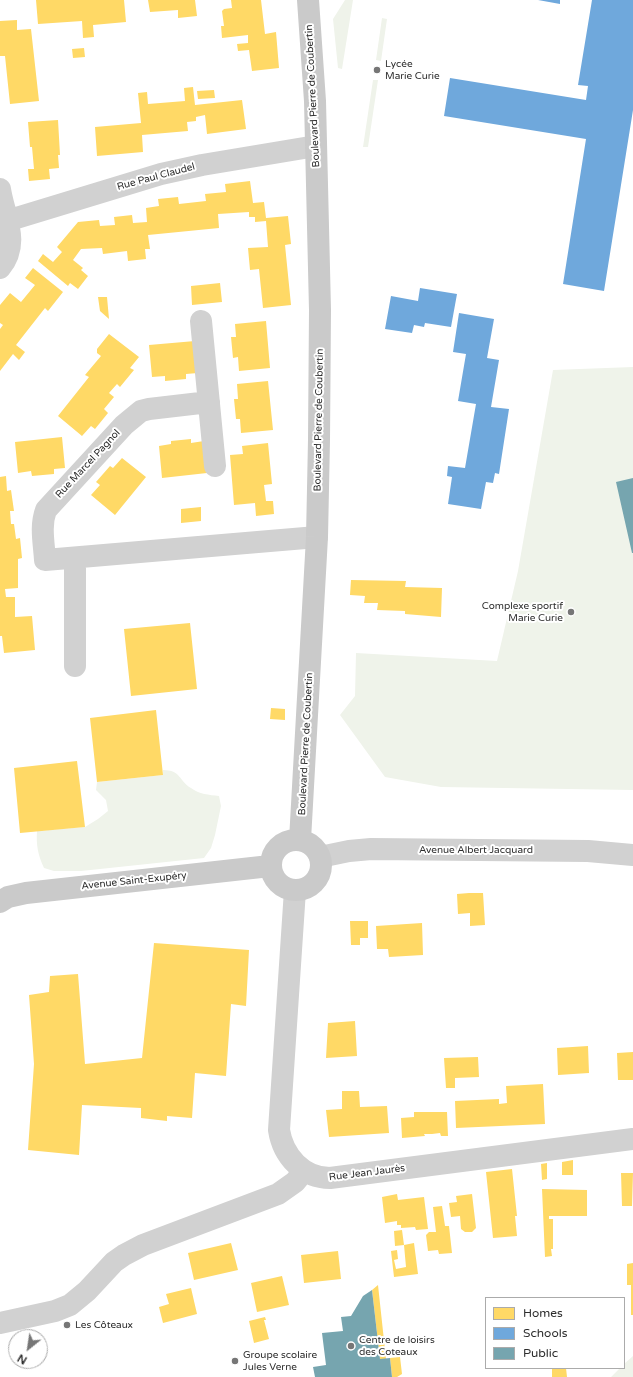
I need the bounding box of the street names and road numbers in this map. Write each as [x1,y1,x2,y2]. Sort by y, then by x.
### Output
street label: Boulevard Pierre de Coubertin [303,24,323,168]
street label: Rue Paul Claudel [116,161,196,193]
street label: Boulevard Pierre de Coubertin [312,348,326,492]
street label: Rue Marcel Pagnol [53,427,123,501]
street label: Boulevard Pierre de Coubertin [296,672,316,816]
street label: Avenue Albert Jacquard [419,844,533,856]
street label: Avenue Saint-Exupéry [81,870,187,892]
street label: Rue Jean Jaurès [328,1162,406,1184]

